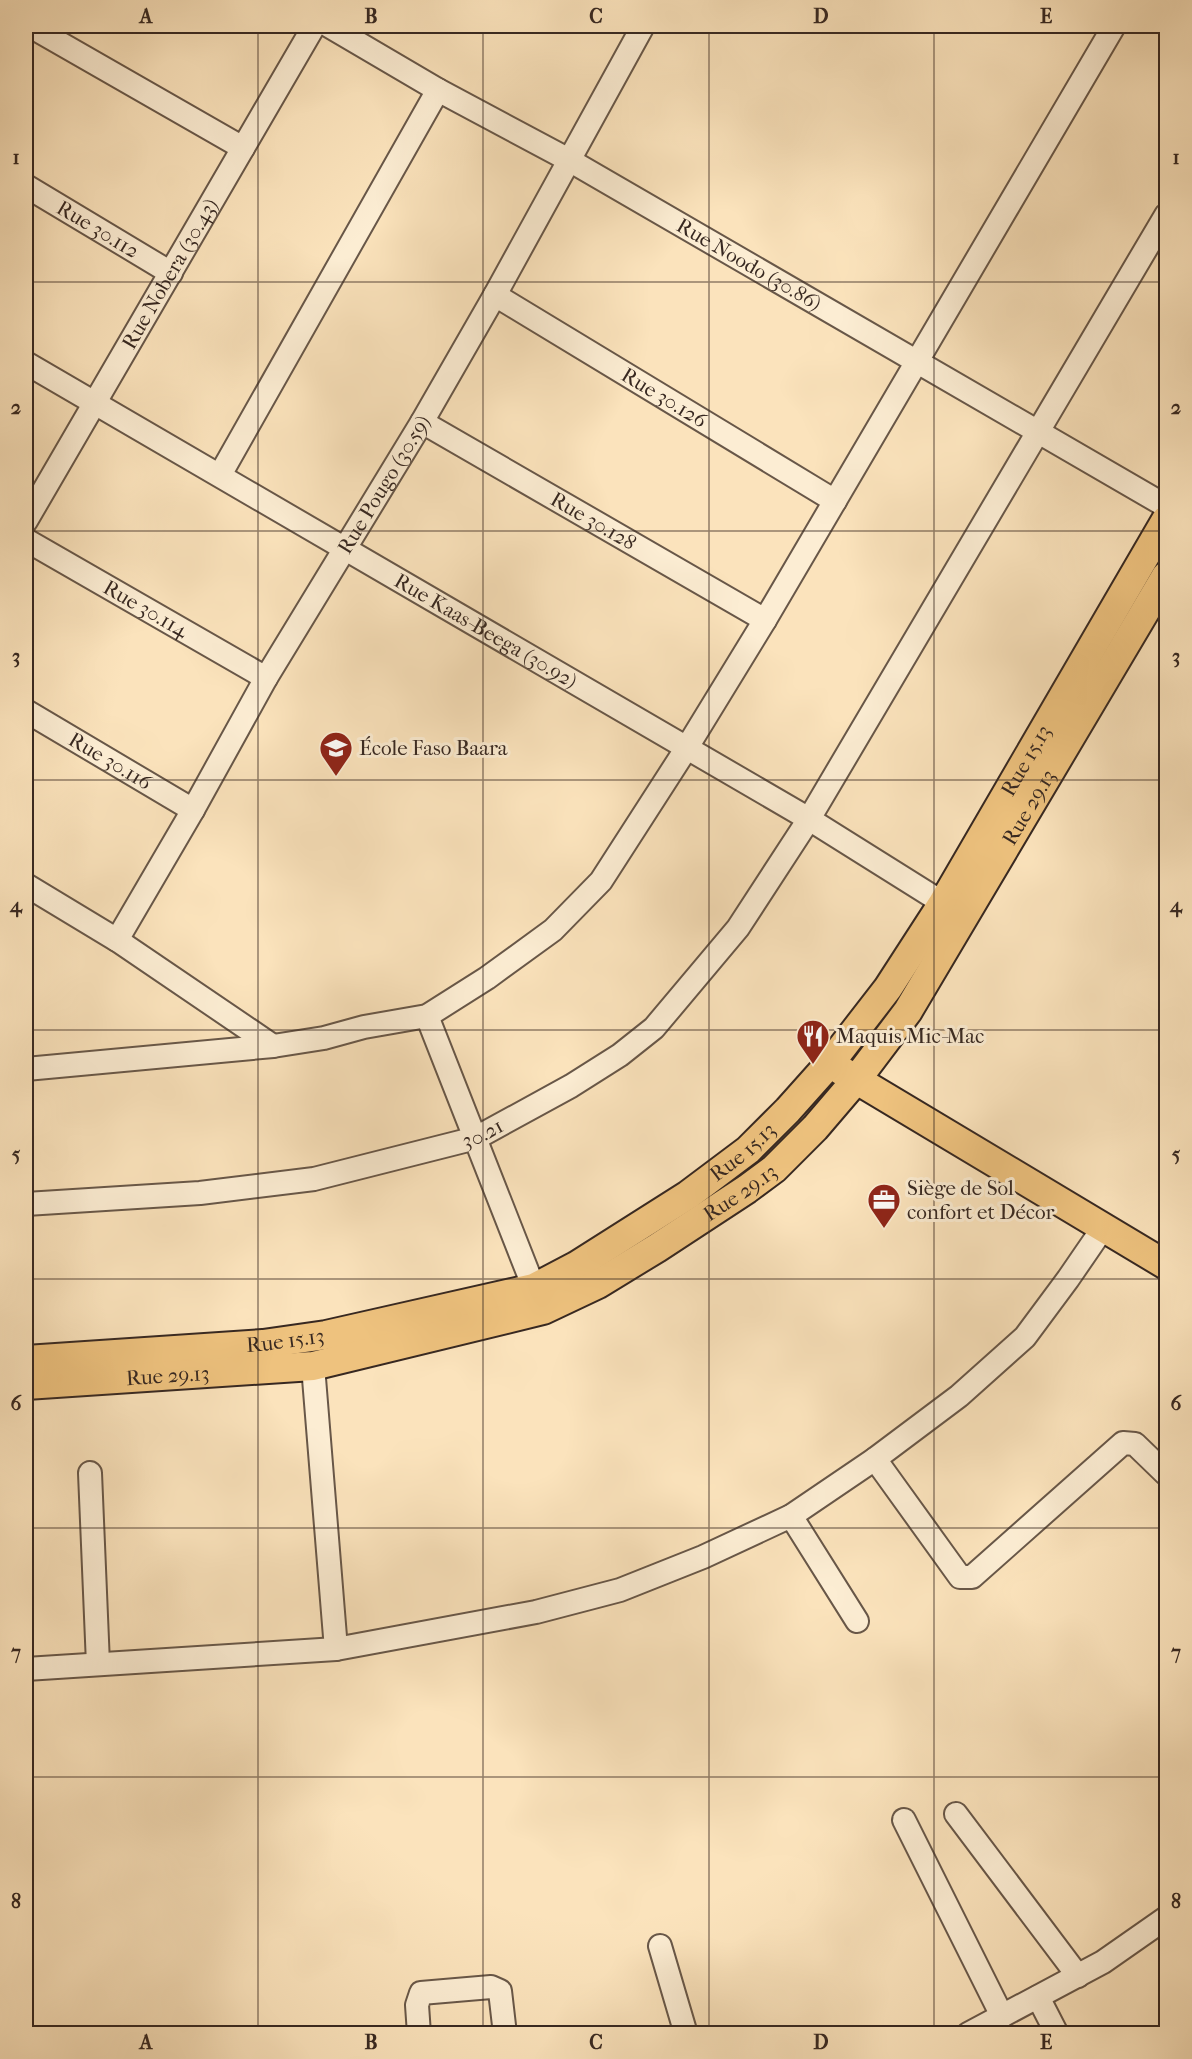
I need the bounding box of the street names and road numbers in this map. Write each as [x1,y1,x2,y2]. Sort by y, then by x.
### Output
street label: Rue Nobera (30.43) [117,194,223,353]
street label: Rue 30.112 [53,195,144,263]
street label: Rue Noodo (30.86) [672,213,826,316]
street label: Rue 30.126 [617,363,712,433]
street label: Rue Pougo (30.59) [333,411,435,558]
street label: Rue 30.128 [546,487,641,555]
street label: Rue Kaas-Beega (30.92) [390,568,581,693]
street label: Rue 30.114 [99,575,193,643]
street label: Rue 15.13 [996,721,1056,800]
street label: Rue 30.116 [65,727,157,795]
street label: Rue 29.13 [997,765,1061,849]
street label: 30.21 [460,1114,507,1153]
street label: Rue 15.13 [705,1118,780,1186]
street label: Rue 29.13 [699,1159,781,1226]
street label: Rue 15.13 [246,1323,326,1357]
street label: Rue 29.13 [125,1361,210,1390]

